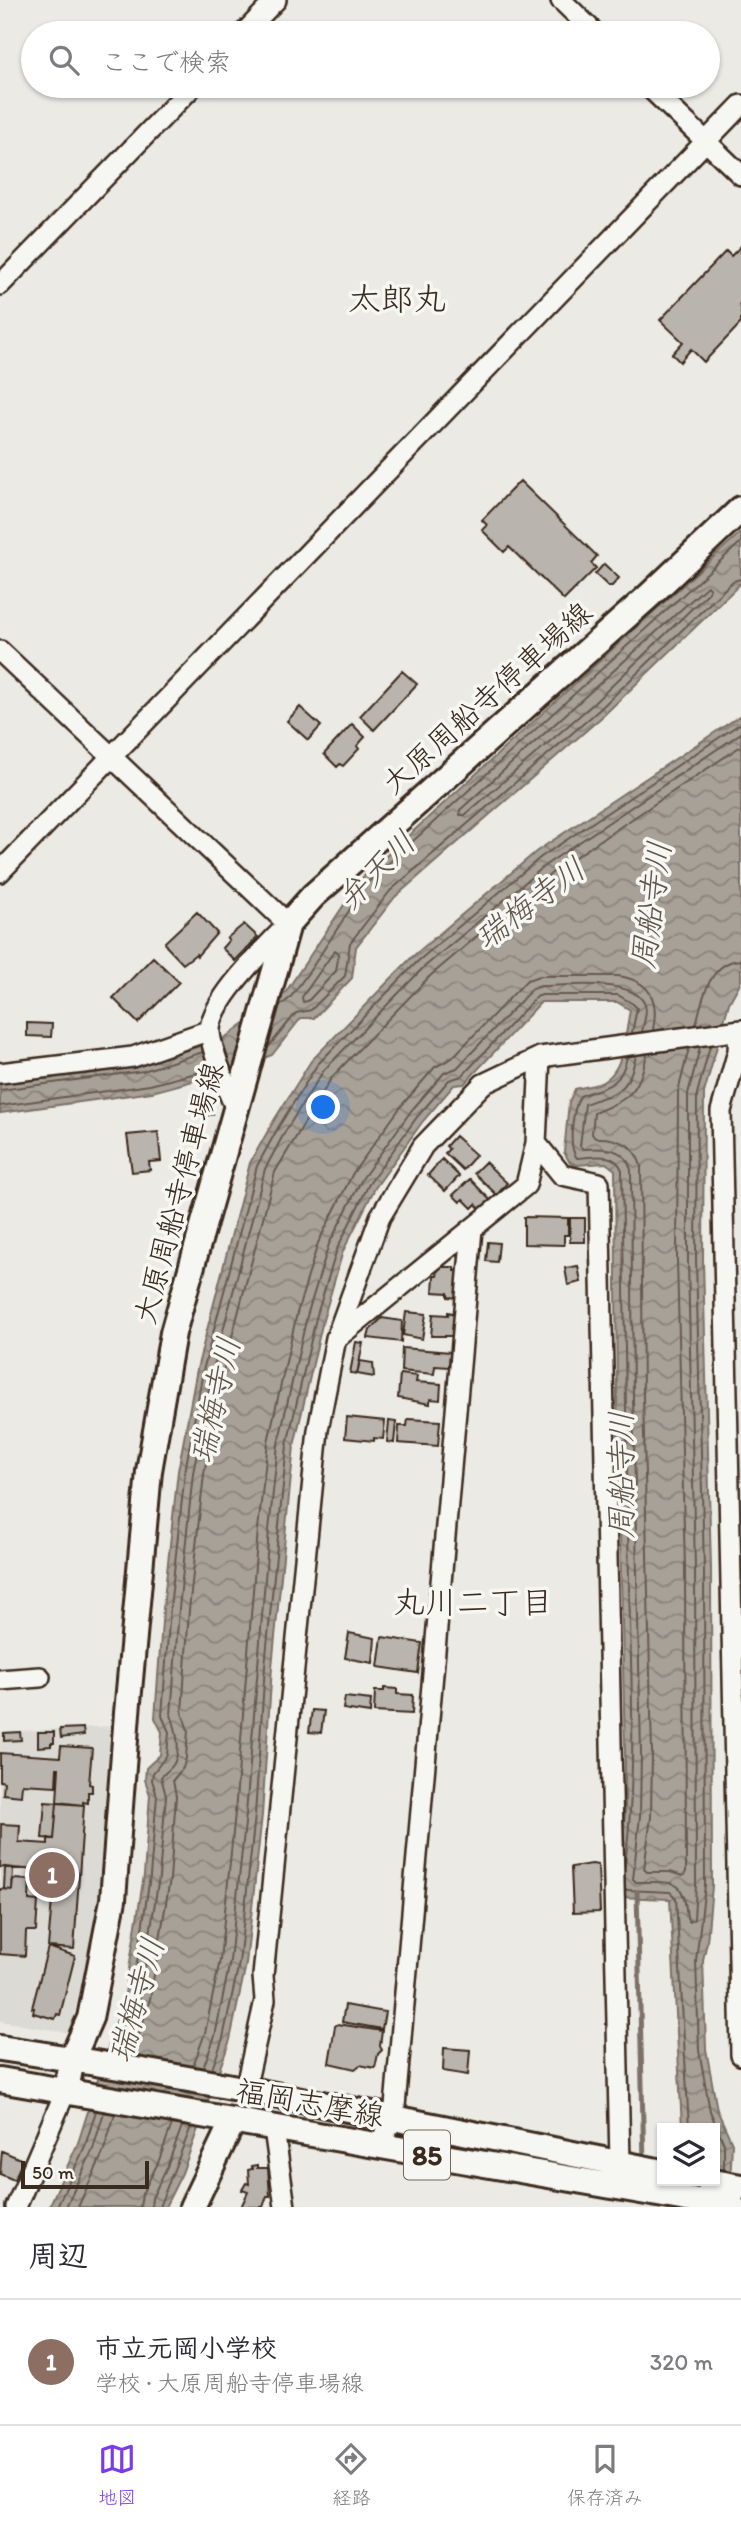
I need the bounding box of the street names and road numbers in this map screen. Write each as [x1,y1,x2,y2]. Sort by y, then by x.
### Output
street label: 大原周船寺停車場線 [374,594,599,802]
street label: 大原周船寺停車場線 [126,1058,231,1328]
street label: 福岡志摩線 [233,2071,387,2134]
road number: 85 [404,2130,450,2180]

